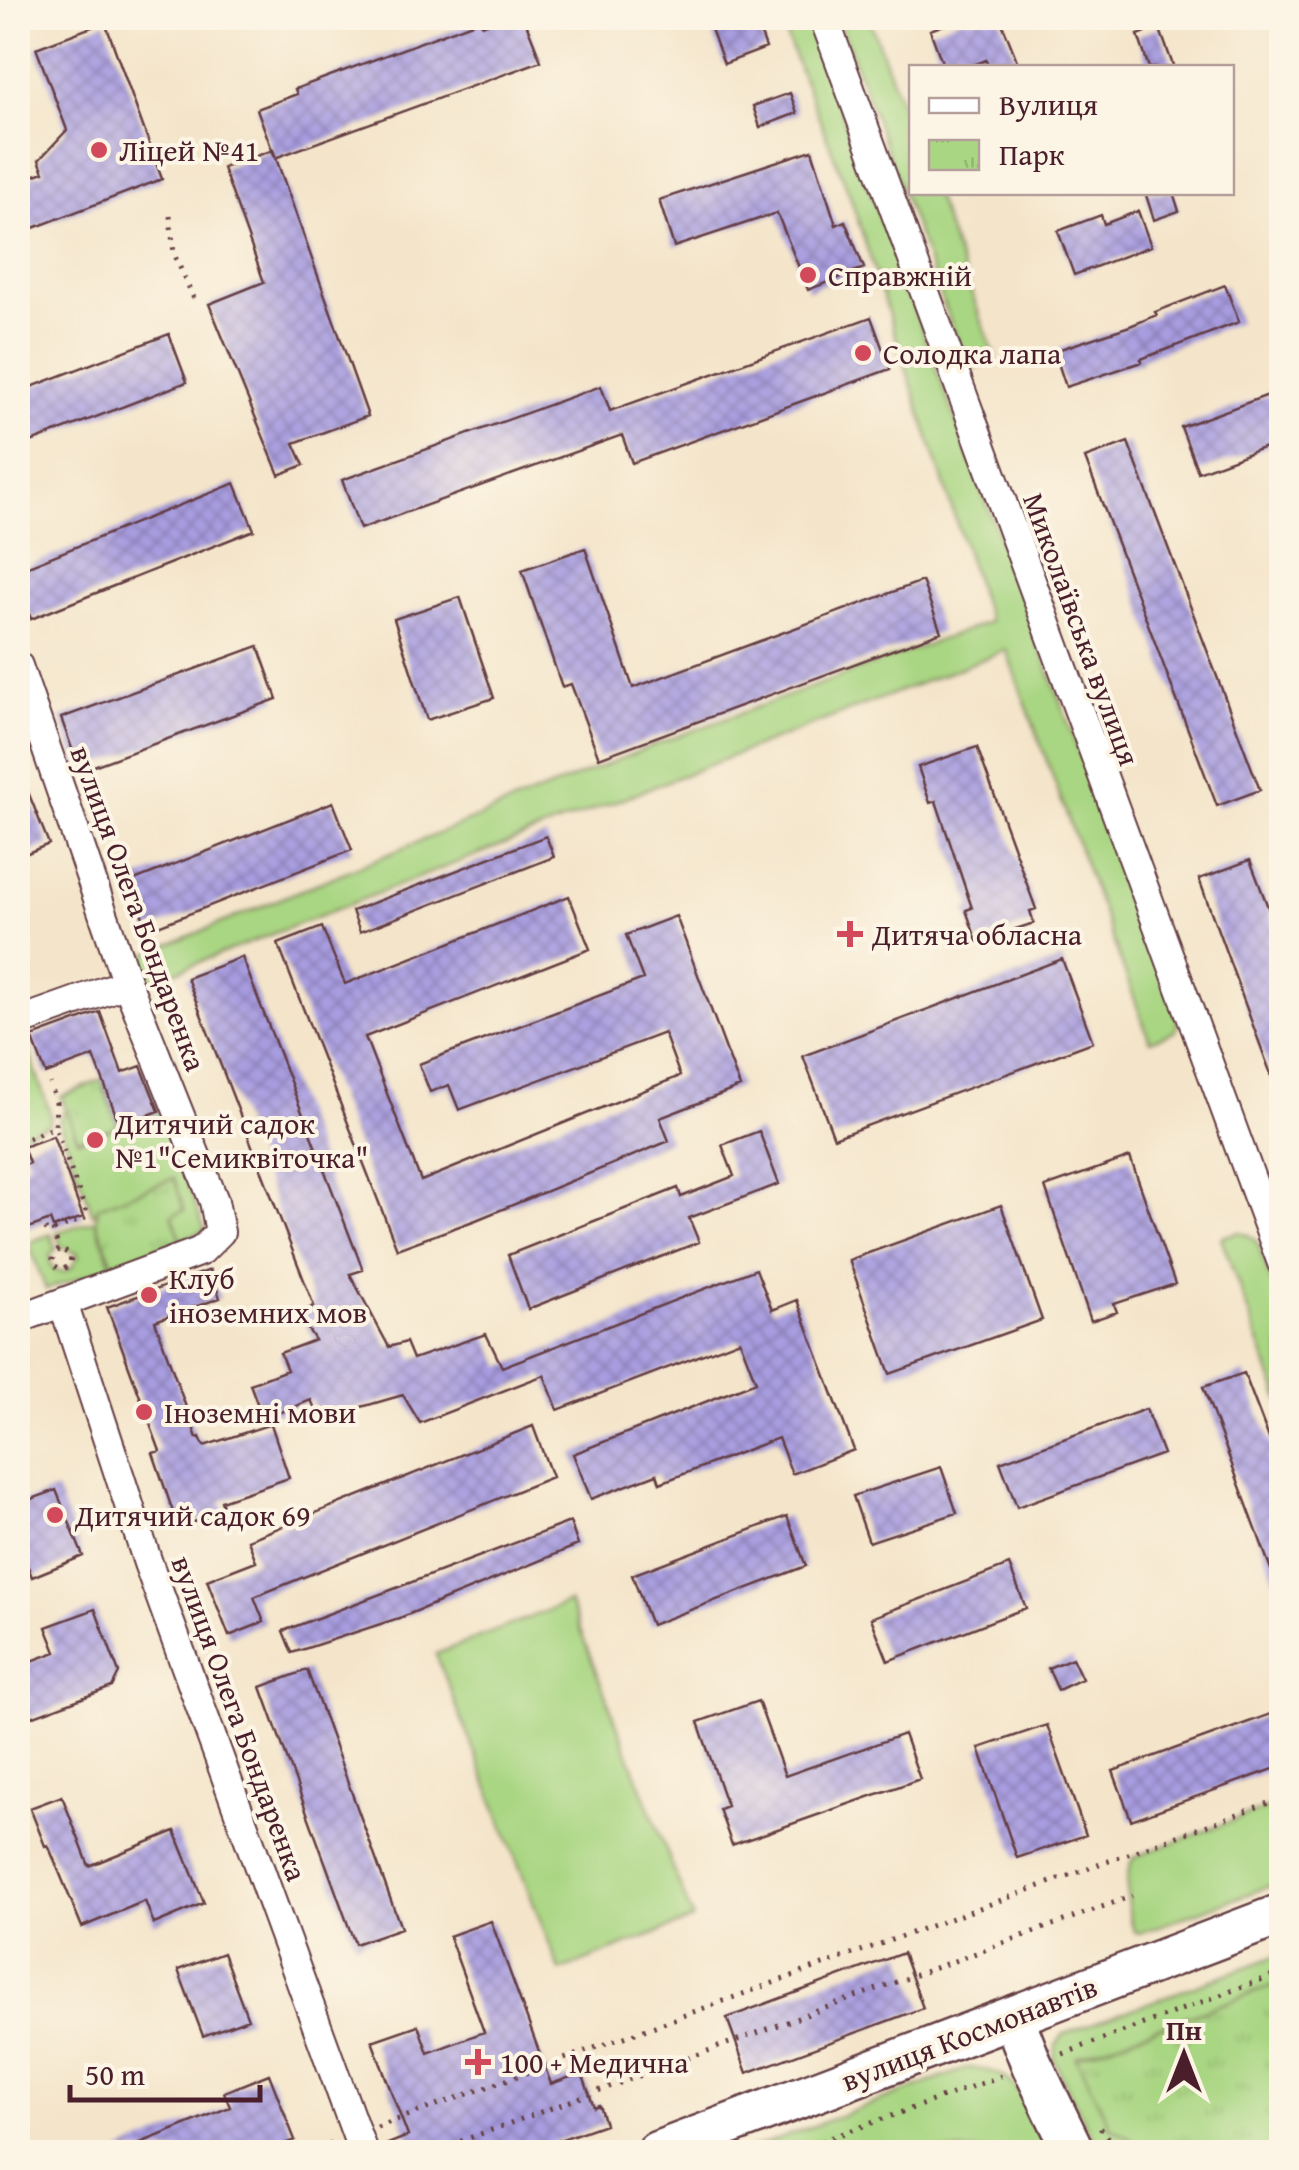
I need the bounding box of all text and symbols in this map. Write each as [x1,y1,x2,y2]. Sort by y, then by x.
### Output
legend [909,65,1234,195]
text: Вулиця [999,82,1098,126]
place label: Ліцей №41 [119,128,259,172]
text: Парк [999,132,1065,176]
marker: Ліцей №41 [88,139,110,161]
place label: Справжній [828,253,972,297]
marker: Справжній [797,264,819,286]
place label: Солодка лапа [883,331,1062,375]
marker: Солодка лапа [852,342,874,364]
street label: Миколаївська вулиця [1012,486,1152,772]
street label: вулиця Олега Бондаренка [60,739,219,1078]
place label: Дитяча обласна [871,912,1083,956]
marker: Дитяча обласна [837,921,863,947]
place label: Дитячий садок №1"Семиквіточка" [114,1101,368,1179]
marker: Дитячий садок №1"Семиквіточка" [84,1129,106,1151]
place label: Клуб іноземних мов [169,1256,367,1334]
marker: Клуб іноземних мов [138,1284,160,1306]
place label: Іноземні мови [164,1390,356,1434]
marker: Іноземні мови [133,1401,155,1423]
place label: Дитячий садок 69 [74,1493,310,1537]
marker: Дитячий садок 69 [44,1504,66,1526]
street label: вулиця Олега Бондаренка [161,1549,320,1888]
street label: вулиця Космонавтів [835,1964,1103,2102]
north arrow [1134,2005,1234,2105]
text: Пн [1166,2009,1202,2050]
scale bar [70,2040,260,2102]
place label: 100 + Медична [500,2040,689,2084]
marker: 100 + Медична [465,2049,491,2075]
text: 50 m [85,2052,145,2096]

